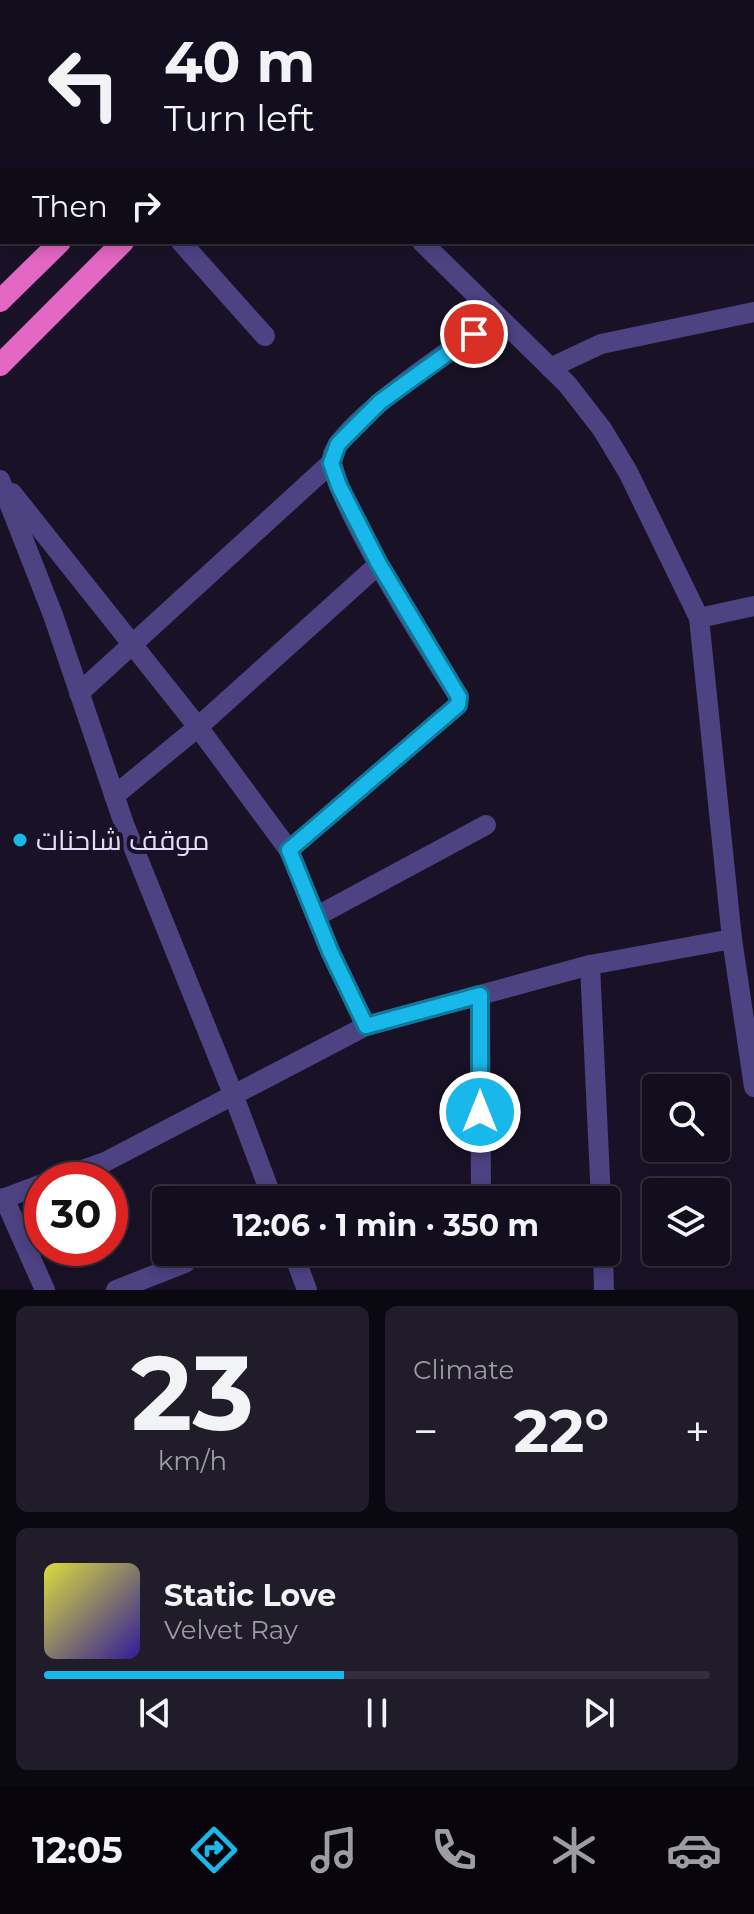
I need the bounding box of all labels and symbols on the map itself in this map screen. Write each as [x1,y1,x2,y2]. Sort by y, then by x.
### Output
pin [440,300,508,368]
place label: موقف شاحنات [36,823,210,857]
marker: موقف شاحنات [11,831,29,849]
position arrow [438,1070,522,1154]
speed limit sign: 30 [24,1162,128,1266]

